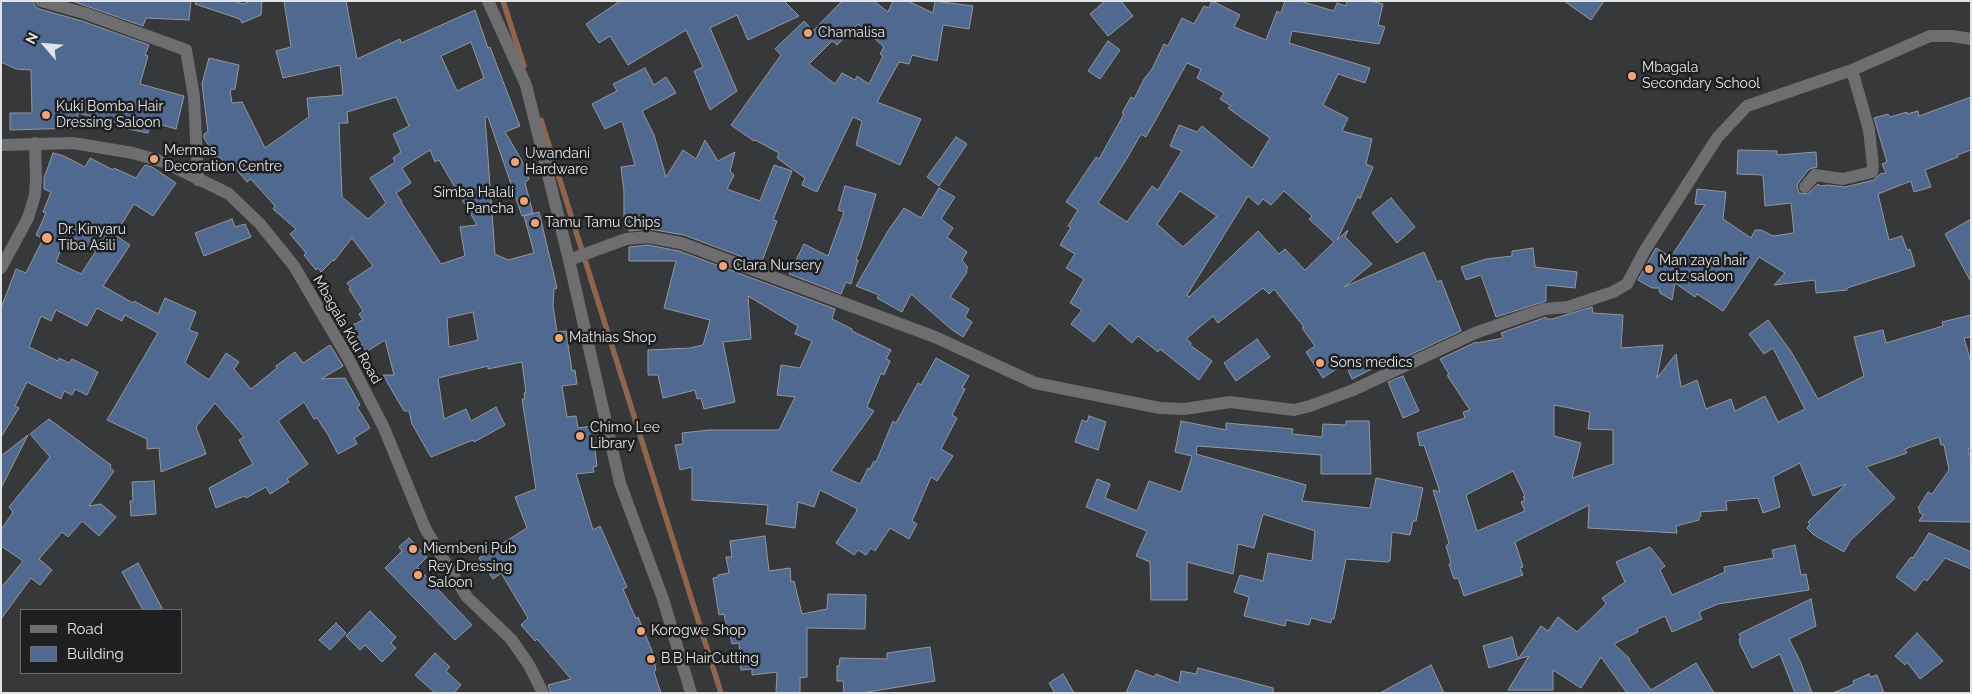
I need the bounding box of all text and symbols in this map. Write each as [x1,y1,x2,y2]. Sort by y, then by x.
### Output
north arrow [20,20,70,70]
place label: Chamalisa [818,25,885,41]
marker: Chamalisa [802,27,814,39]
text: N [22,30,41,47]
place label: Mbagala Secondary School [1642,60,1760,92]
marker: Mbagala Secondary School [1626,70,1638,82]
place label: Kuki Bomba Hair Dressing Saloon [56,99,163,132]
marker: Kuki Bomba Hair Dressing Saloon [40,109,52,121]
place label: Mermas Decoration Centre [164,143,282,176]
place label: Uwandani Hardware [525,146,590,178]
marker: Mermas Decoration Centre [148,153,160,165]
marker: Uwandani Hardware [509,156,521,168]
place label: Simba Halali Pancha [434,185,514,218]
marker: Simba Halali Pancha [518,195,530,207]
place label: Tamu Tamu Chips [545,215,660,231]
marker: Tamu Tamu Chips [529,217,541,229]
place label: Dr. Kinyaru Tiba Asili [58,222,126,254]
marker: Dr. Kinyaru Tiba Asili [40,231,54,245]
place label: Man zaya hair cutz saloon [1659,253,1747,286]
place label: Clara Nursery [733,258,822,274]
marker: Clara Nursery [717,260,729,272]
marker: Man zaya hair cutz saloon [1643,263,1655,275]
street label: Mbagala Kuu Road [309,273,385,387]
place label: Mathias Shop [569,330,656,346]
marker: Mathias Shop [553,332,565,344]
place label: Sons medics [1330,355,1413,371]
marker: Sons medics [1314,357,1326,369]
place label: Chimo Lee Library [590,420,660,452]
marker: Chimo Lee Library [574,430,586,442]
place label: Miembeni Pub [423,541,517,557]
marker: Miembeni Pub [407,543,419,555]
place label: Rey Dressing Saloon [428,559,512,592]
marker: Rey Dressing Saloon [412,569,424,581]
legend [20,609,182,674]
text: Road [67,620,103,638]
place label: Korogwe Shop [651,623,746,639]
marker: Korogwe Shop [635,625,647,637]
text: Building [67,645,124,663]
place label: B.B HairCutting [661,651,759,667]
marker: B.B HairCutting [645,653,657,665]

